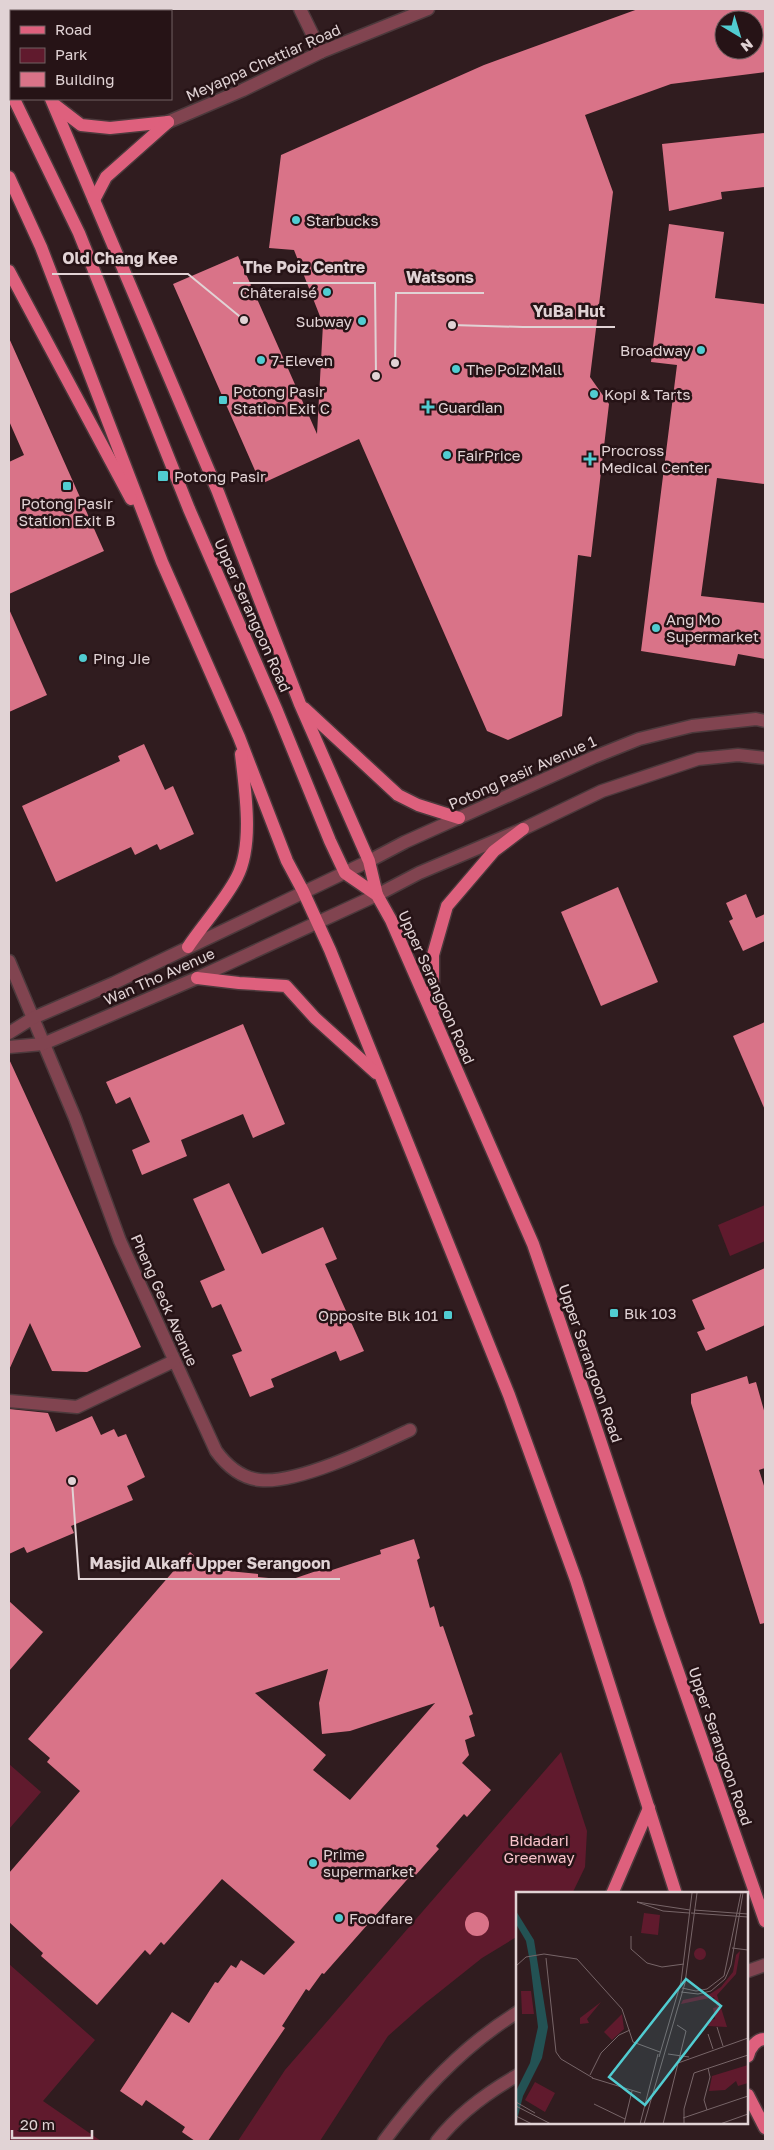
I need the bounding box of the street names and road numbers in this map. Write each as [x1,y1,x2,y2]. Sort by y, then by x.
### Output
street label: Meyappa Chettiar Road [183,20,343,104]
street label: Upper Serangoon Road [211,535,295,695]
street label: Potong Pasir Avenue 1 [445,731,599,813]
street label: Upper Serangoon Road [395,907,479,1067]
street label: Wan Tho Avenue [101,943,218,1009]
street label: Pheng Geck Avenue [128,1231,202,1369]
street label: Upper Serangoon Road [555,1281,627,1445]
street label: Upper Serangoon Road [685,1664,757,1828]

